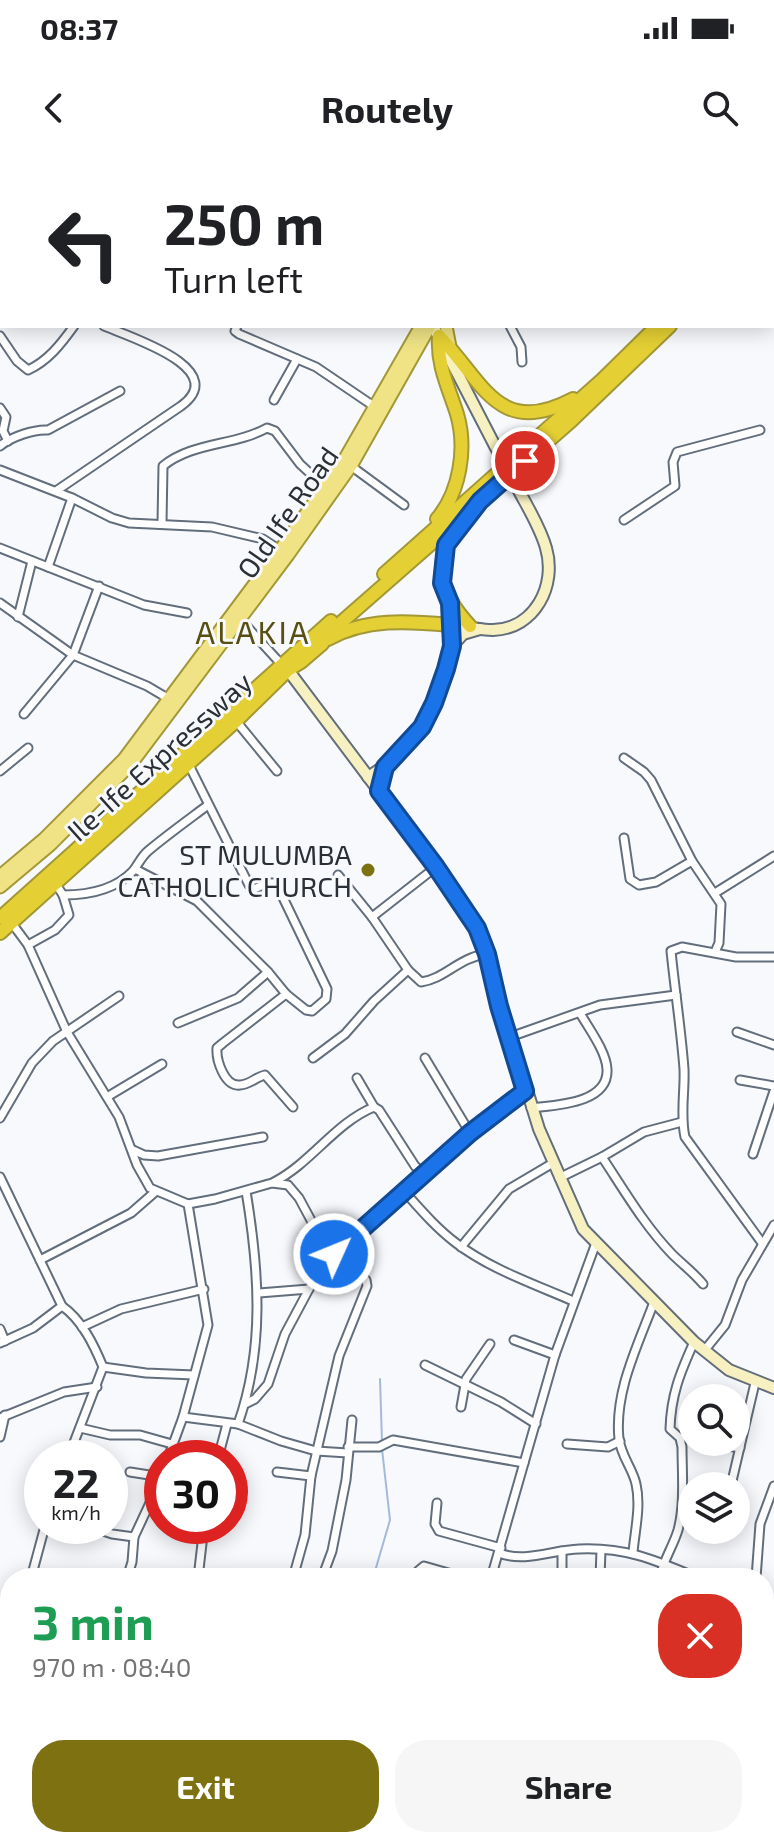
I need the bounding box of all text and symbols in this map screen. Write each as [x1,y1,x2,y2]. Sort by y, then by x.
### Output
text: 08:37 [40,10,118,46]
icon: back [32,86,76,130]
icon: search [698,86,742,130]
text: Routely [321,87,453,130]
text: 250 m [164,189,324,256]
icon: left [32,192,136,296]
text: Turn left [164,257,303,300]
pin [491,427,559,495]
icon: arrive [503,439,547,483]
street label: Old Ife Road [229,440,345,584]
district label: ALAKIA [195,612,311,650]
street label: Ile-Ife Expressway [60,664,258,848]
place label: ST MULUMBA CATHOLIC CHURCH [117,837,353,903]
marker: ST MULUMBA CATHOLIC CHURCH [359,861,377,879]
position arrow [292,1212,376,1296]
map controls [678,1384,750,1544]
button: search [678,1384,750,1456]
speed limit sign: 30 [144,1440,248,1544]
text: 22 [53,1458,99,1506]
button: layers [678,1472,750,1544]
text: km/h [51,1500,101,1524]
text: 3 min [32,1592,154,1650]
button: close [658,1594,742,1678]
text: 970 m · 08:40 [32,1651,191,1682]
button: Exit [32,1740,379,1832]
button: Share [395,1740,742,1832]

